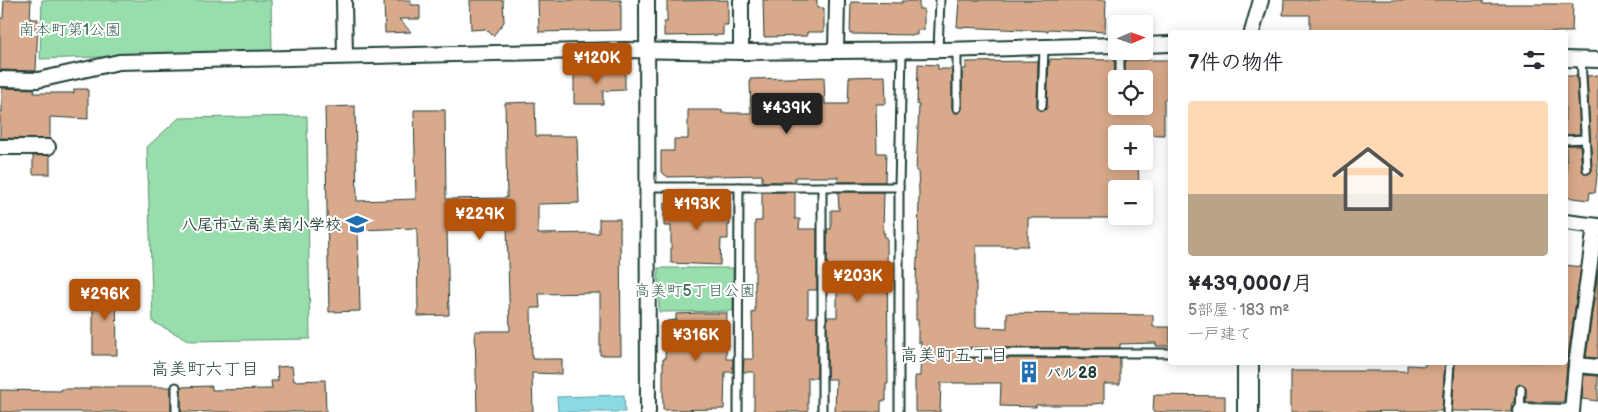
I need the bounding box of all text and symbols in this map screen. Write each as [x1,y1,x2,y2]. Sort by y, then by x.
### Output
north arrow [1108,15,1152,60]
map controls [1108,15,1153,225]
park label: 南本町第1公園 [19,21,121,40]
pin: ¥120K [562,42,632,85]
icon: filters [1520,46,1548,74]
text: ¥120K [574,49,620,68]
text: 7件の物件 [1188,50,1284,75]
button: locate [1108,70,1153,115]
pin: ¥439K [752,92,822,135]
text: ¥439K [763,99,811,118]
button: + [1108,125,1153,170]
icon: home [1323,134,1413,224]
button: − [1108,180,1153,225]
pin: ¥193K [662,188,732,231]
text: ¥193K [674,195,720,214]
pin: ¥229K [445,198,515,241]
text: ¥229K [455,205,505,224]
school or university icon: 八尾市立高美南小学校 [344,211,370,237]
place label: 八尾市立高美南小学校 [181,216,341,235]
pin: ¥203K [823,260,893,303]
text: ¥203K [833,267,883,286]
text: ¥439,000/月 [1188,271,1313,296]
pin: ¥296K [70,278,140,321]
park label: 高美町5丁目公園 [634,282,756,301]
text: ¥296K [80,285,130,304]
text: 5部屋 · 183 m² [1188,301,1289,320]
pin: ¥316K [661,320,731,362]
text: 一戸建て [1188,325,1252,344]
text: ¥316K [673,326,719,345]
district label: 高美町五丁目 [900,345,1008,366]
district label: 高美町六丁目 [151,359,259,380]
building icon: パル28 [1016,359,1042,385]
place label: パル28 [1046,364,1097,383]

